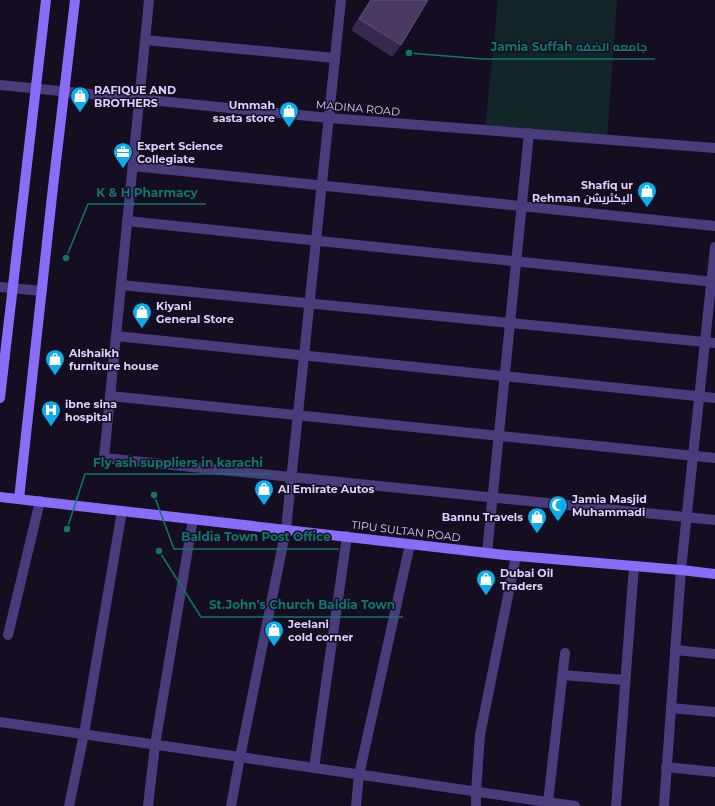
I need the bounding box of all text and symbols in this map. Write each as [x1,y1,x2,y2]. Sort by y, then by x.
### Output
callout: Jamia Suffah جامعه الصّفه [483,35,655,59]
text: Jamia Suffah جامعه الصّفه [490,39,647,54]
place label: RAFIQUE AND BROTHERS [94,83,176,110]
shop icon: RAFIQUE AND BROTHERS [69,85,91,113]
street label: MADINA ROAD [315,97,401,119]
place label: Ummah sasta store [213,98,275,125]
shop icon: Ummah sasta store [278,100,300,128]
place label: Expert Science Collegiate [137,139,223,166]
office icon: Expert Science Collegiate [112,141,134,169]
place label: Shafiq ur Rehman الیکٹریشن [532,178,633,205]
callout: K & H Pharmacy [88,180,206,204]
shop icon: Shafiq ur Rehman الیکٹریشن [636,180,658,208]
text: K & H Pharmacy [96,185,199,200]
place label: Kiyani General Store [156,299,234,326]
shop icon: Kiyani General Store [131,301,153,329]
place label: Alshaikh furniture house [68,346,159,373]
shop icon: Alshaikh furniture house [44,348,66,376]
place label: ibne sina hospital [65,397,117,424]
hospital icon: ibne sina hospital [40,399,62,427]
callout: Fly ash suppliers in karachi [85,450,271,474]
text: Fly ash suppliers in karachi [93,455,263,470]
shop icon: Al Emirate Autos [253,478,275,506]
place label: Al Emirate Autos [277,482,375,496]
place label: Jamia Masjid Muhammadi [571,492,647,519]
mosque icon: Jamia Masjid Muhammadi [547,494,569,522]
shop icon: Bannu Travels [526,506,548,534]
place label: Bannu Travels [442,510,523,524]
street label: TIPU SULTAN ROAD [351,517,461,545]
callout: Baldia Town Post Office [174,525,339,549]
text: Baldia Town Post Office [181,529,331,544]
place label: Dubai Oil Traders [500,566,553,593]
shop icon: Dubai Oil Traders [475,568,497,596]
callout: St.John's Church Baldia Town [201,593,403,617]
text: St.John's Church Baldia Town [209,597,395,612]
place label: Jeelani cold corner [287,617,354,644]
shop icon: Jeelani cold corner [263,619,285,647]

